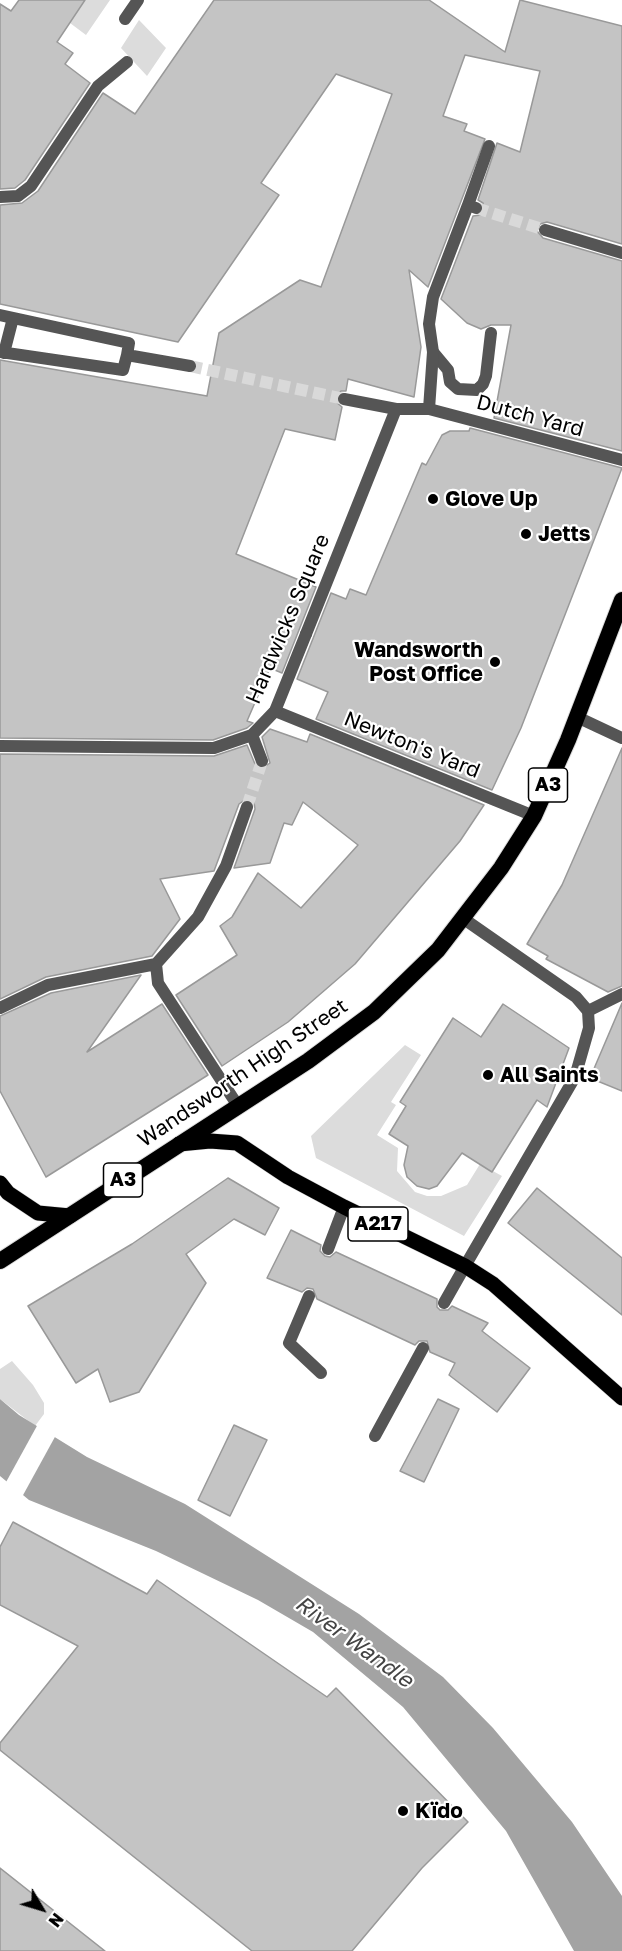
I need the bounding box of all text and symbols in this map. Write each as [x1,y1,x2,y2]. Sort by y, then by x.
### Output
street label: Dutch Yard [474,390,586,442]
place label: Glove Up [445,486,538,512]
marker: Glove Up [426,492,440,506]
place label: Jetts [538,521,591,547]
marker: Jetts [519,527,533,541]
street label: Hardwicks Square [241,530,335,708]
place label: Wandsworth Post Office [354,637,483,687]
marker: Wandsworth Post Office [488,655,502,669]
street label: Newton's Yard [340,706,484,784]
road number: A3 [528,768,568,802]
street label: Wandsworth High Street [133,993,353,1153]
place label: All Saints [500,1062,599,1088]
marker: All Saints [481,1068,495,1082]
road number: A3 [104,1163,142,1197]
road number: A217 [348,1207,408,1241]
water label: River Wandle [290,1591,418,1693]
place label: Kïdo [415,1798,463,1824]
marker: Kïdo [396,1804,410,1818]
north arrow [12,1879,72,1939]
text: N [45,1909,68,1931]

